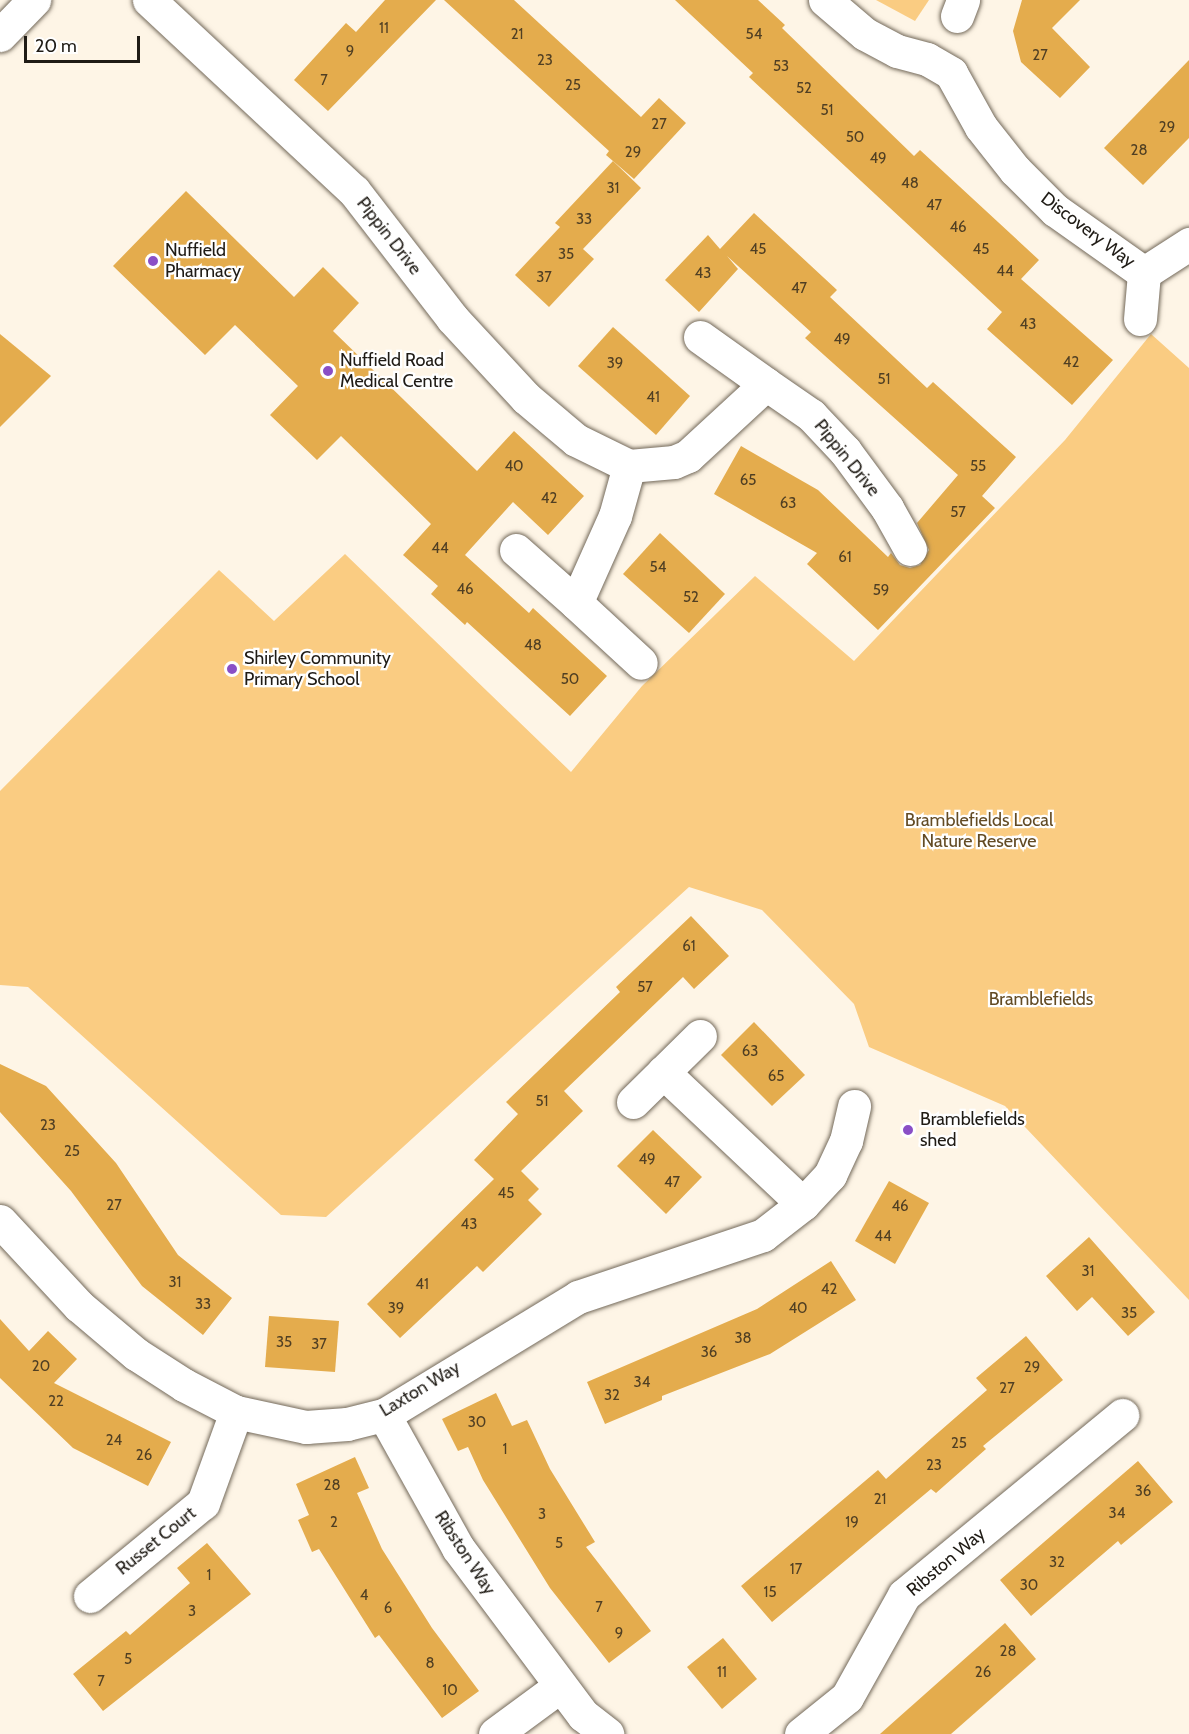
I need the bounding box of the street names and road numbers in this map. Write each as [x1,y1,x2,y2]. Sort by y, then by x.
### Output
street label: Discovery Way [1037,188,1139,272]
street label: Pippin Drive [352,193,426,279]
street label: Pippin Drive [810,415,884,501]
street label: Laxton Way [376,1357,464,1421]
street label: Russet Court [112,1502,200,1580]
street label: Ribston Way [430,1507,500,1599]
street label: Ribston Way [902,1523,990,1601]

